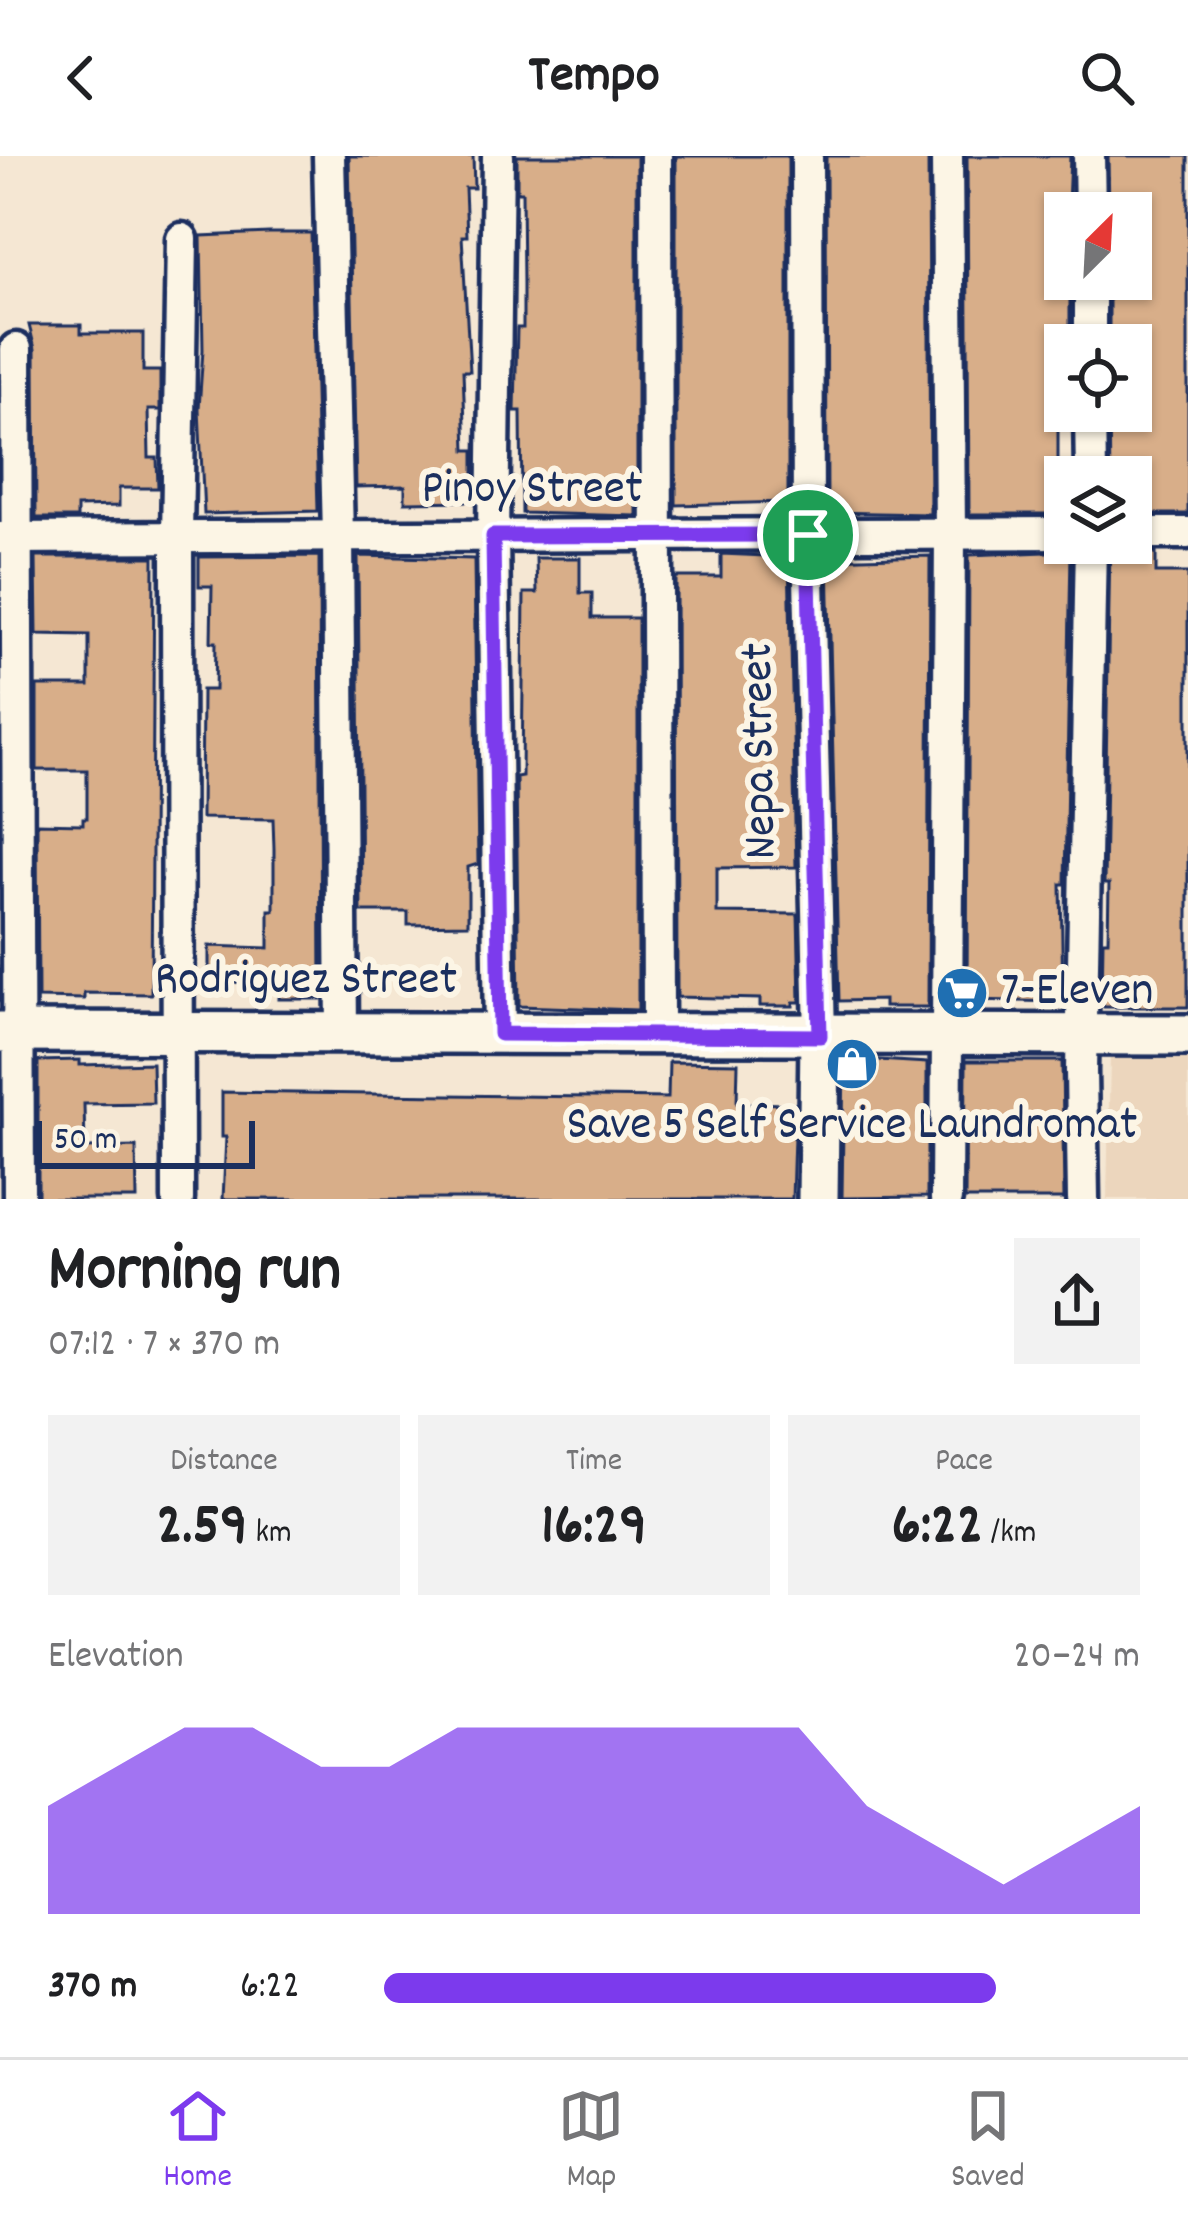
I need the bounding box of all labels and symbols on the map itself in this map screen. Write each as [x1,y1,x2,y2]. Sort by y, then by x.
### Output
north arrow [1044,192,1152,300]
street label: Pinoy Street [421,457,643,526]
pin [757,484,859,586]
street label: Nepa Street [726,642,798,860]
street label: Rodriguez Street [155,948,457,1017]
place label: 7-Eleven [1001,959,1153,1028]
supermarket icon: 7-Eleven [934,965,990,1021]
shop icon: Save 5 Self Service Laundromat [824,1036,880,1092]
place label: Save 5 Self Service Laundromat [567,1093,1137,1162]
scale bar [36,1115,255,1168]

